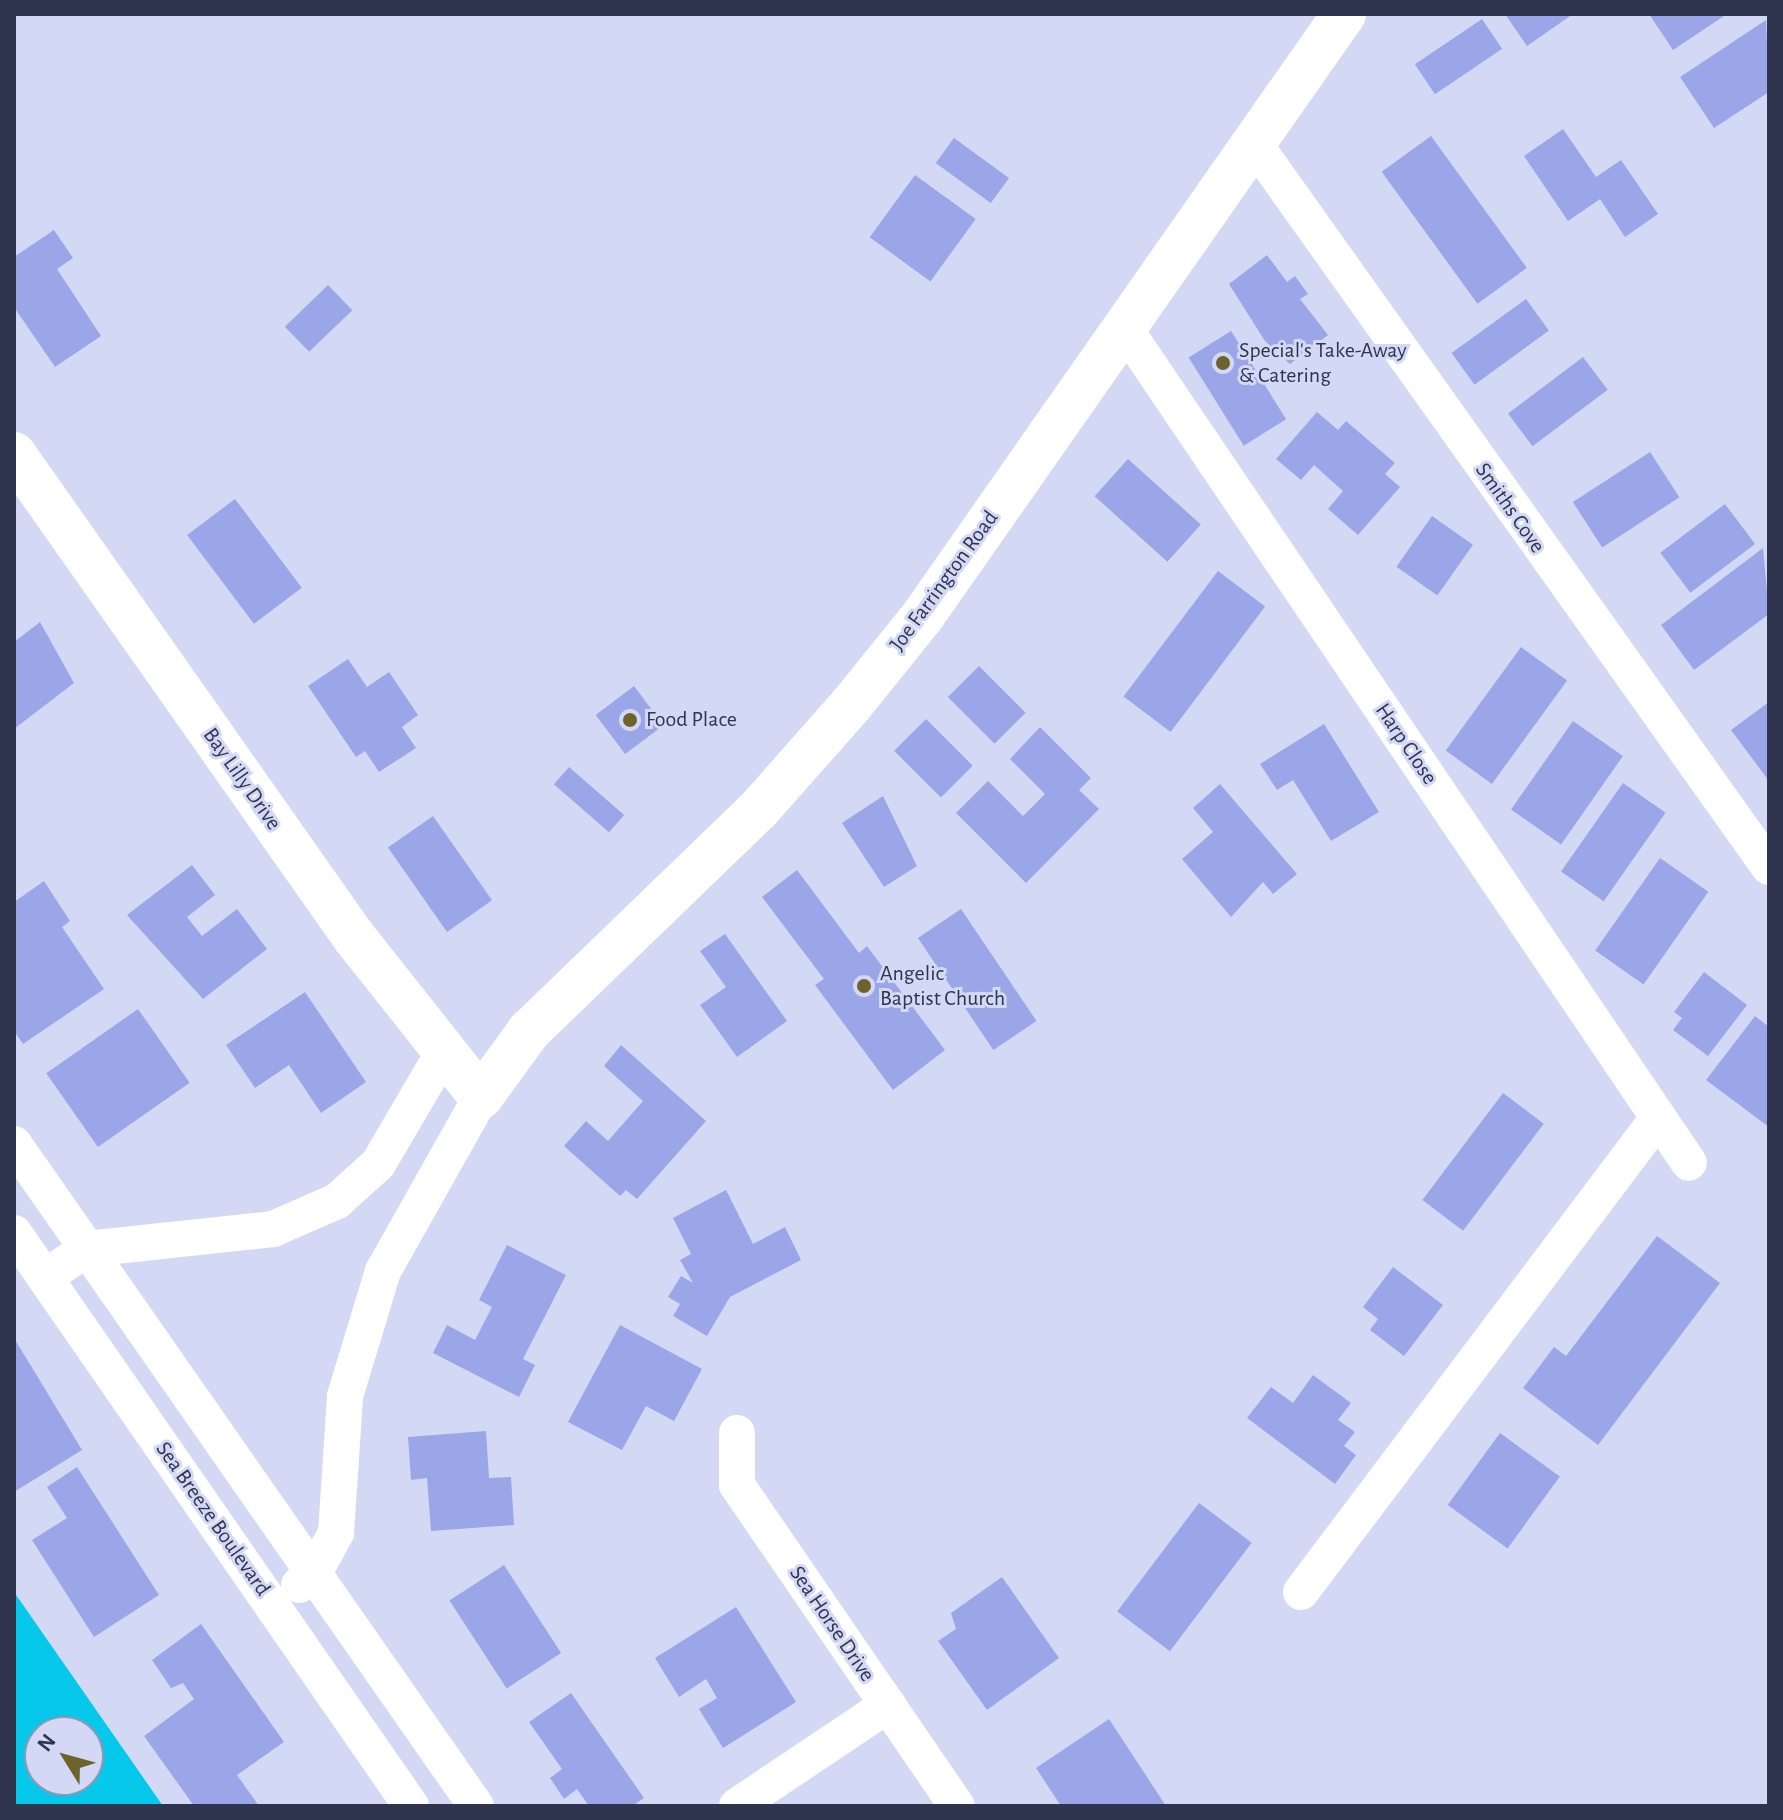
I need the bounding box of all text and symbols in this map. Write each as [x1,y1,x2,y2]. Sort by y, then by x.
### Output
place label: Special's Take-Away & Catering [1239,337,1407,388]
marker: Special's Take-Away & Catering [1214,354,1232,372]
street label: Smiths Cove [1469,458,1551,558]
street label: Joe Farrington Road [884,506,1004,656]
street label: Harp Close [1369,698,1443,790]
place label: Food Place [646,707,737,733]
marker: Food Place [621,711,639,729]
street label: Bay Lilly Drive [197,723,287,835]
place label: Angelic Baptist Church [880,960,1005,1012]
marker: Angelic Baptist Church [855,977,873,995]
street label: Sea Breeze Boulevard [150,1437,276,1601]
street label: Sea Horse Drive [784,1561,880,1687]
north arrow [24,1716,104,1796]
text: N [33,1730,60,1755]

